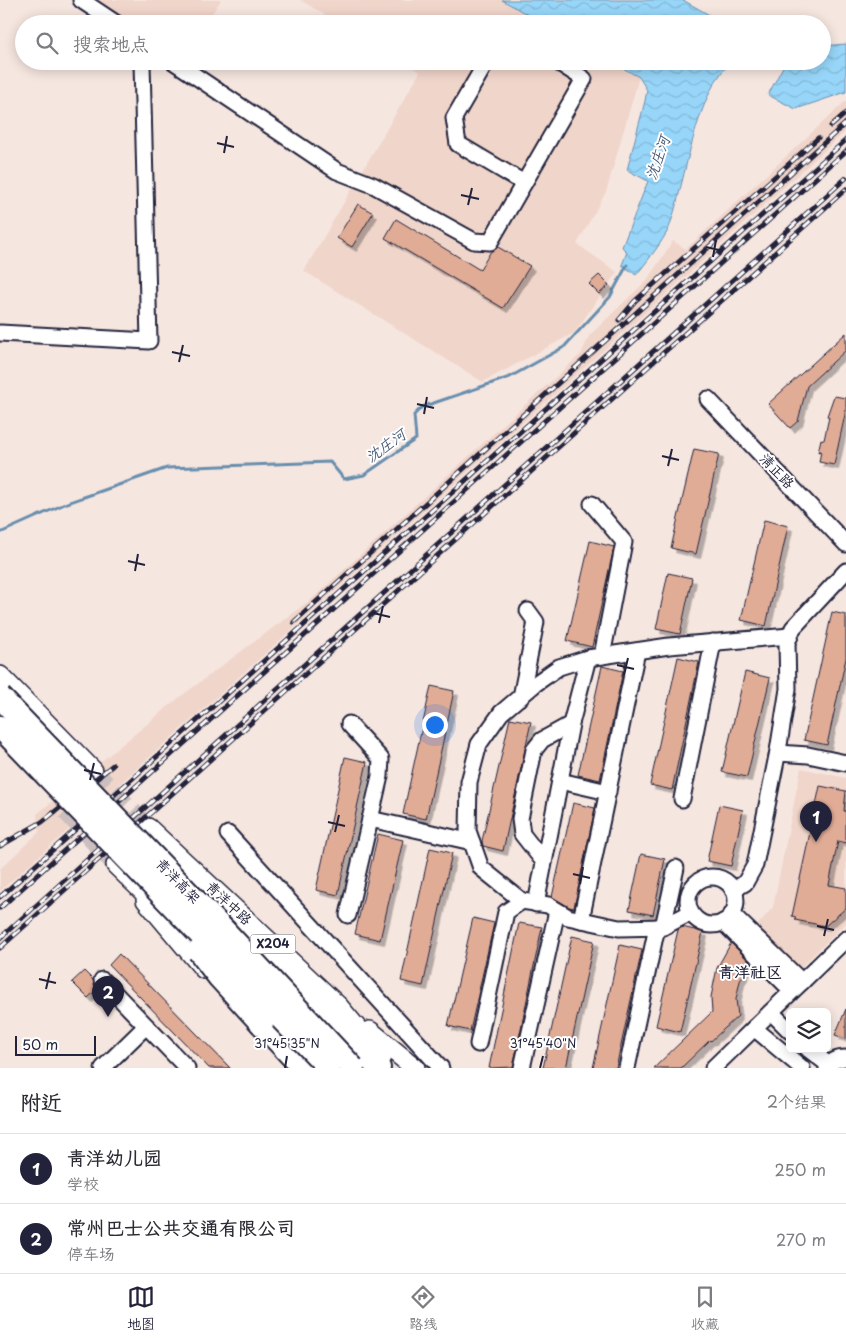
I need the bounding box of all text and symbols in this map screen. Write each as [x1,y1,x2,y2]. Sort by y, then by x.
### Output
search box [15,15,831,70]
icon: search [33,29,61,57]
text: 搜索地点 [73,29,149,57]
water label: 沈庄河 [638,130,676,183]
water label: 沈庄河 [360,420,413,467]
street label: 清正路 [755,448,800,493]
your location [422,712,448,738]
pin: 1 [800,801,832,842]
street label: 青洋高架 [151,853,205,908]
street label: 青洋中路 [202,876,257,929]
road number: X204 [250,934,296,954]
district label: 青洋社区 [718,959,782,983]
pin: 2 [92,976,124,1017]
map controls [786,1008,831,1053]
button: layers [786,1008,831,1053]
scale bar [15,1033,96,1056]
text: 50 m [22,1034,58,1055]
text: 31°45'35"N [254,1034,320,1052]
text: 31°45'40"N [510,1034,576,1052]
text: 附近 [20,1085,62,1117]
text: 2个结果 [767,1089,826,1113]
text: 青洋幼儿园 [67,1143,162,1171]
text: 1 [32,1157,40,1181]
text: 250 m [775,1157,826,1181]
text: 学校 [67,1171,99,1195]
text: 常州巴士公共交通有限公司 [67,1213,295,1241]
text: 2 [30,1227,42,1251]
text: 270 m [776,1227,826,1251]
text: 停车场 [67,1241,115,1265]
tab: 地图 [127,1283,155,1334]
tab: 路线 [409,1283,437,1334]
tab: 收藏 [691,1283,719,1334]

